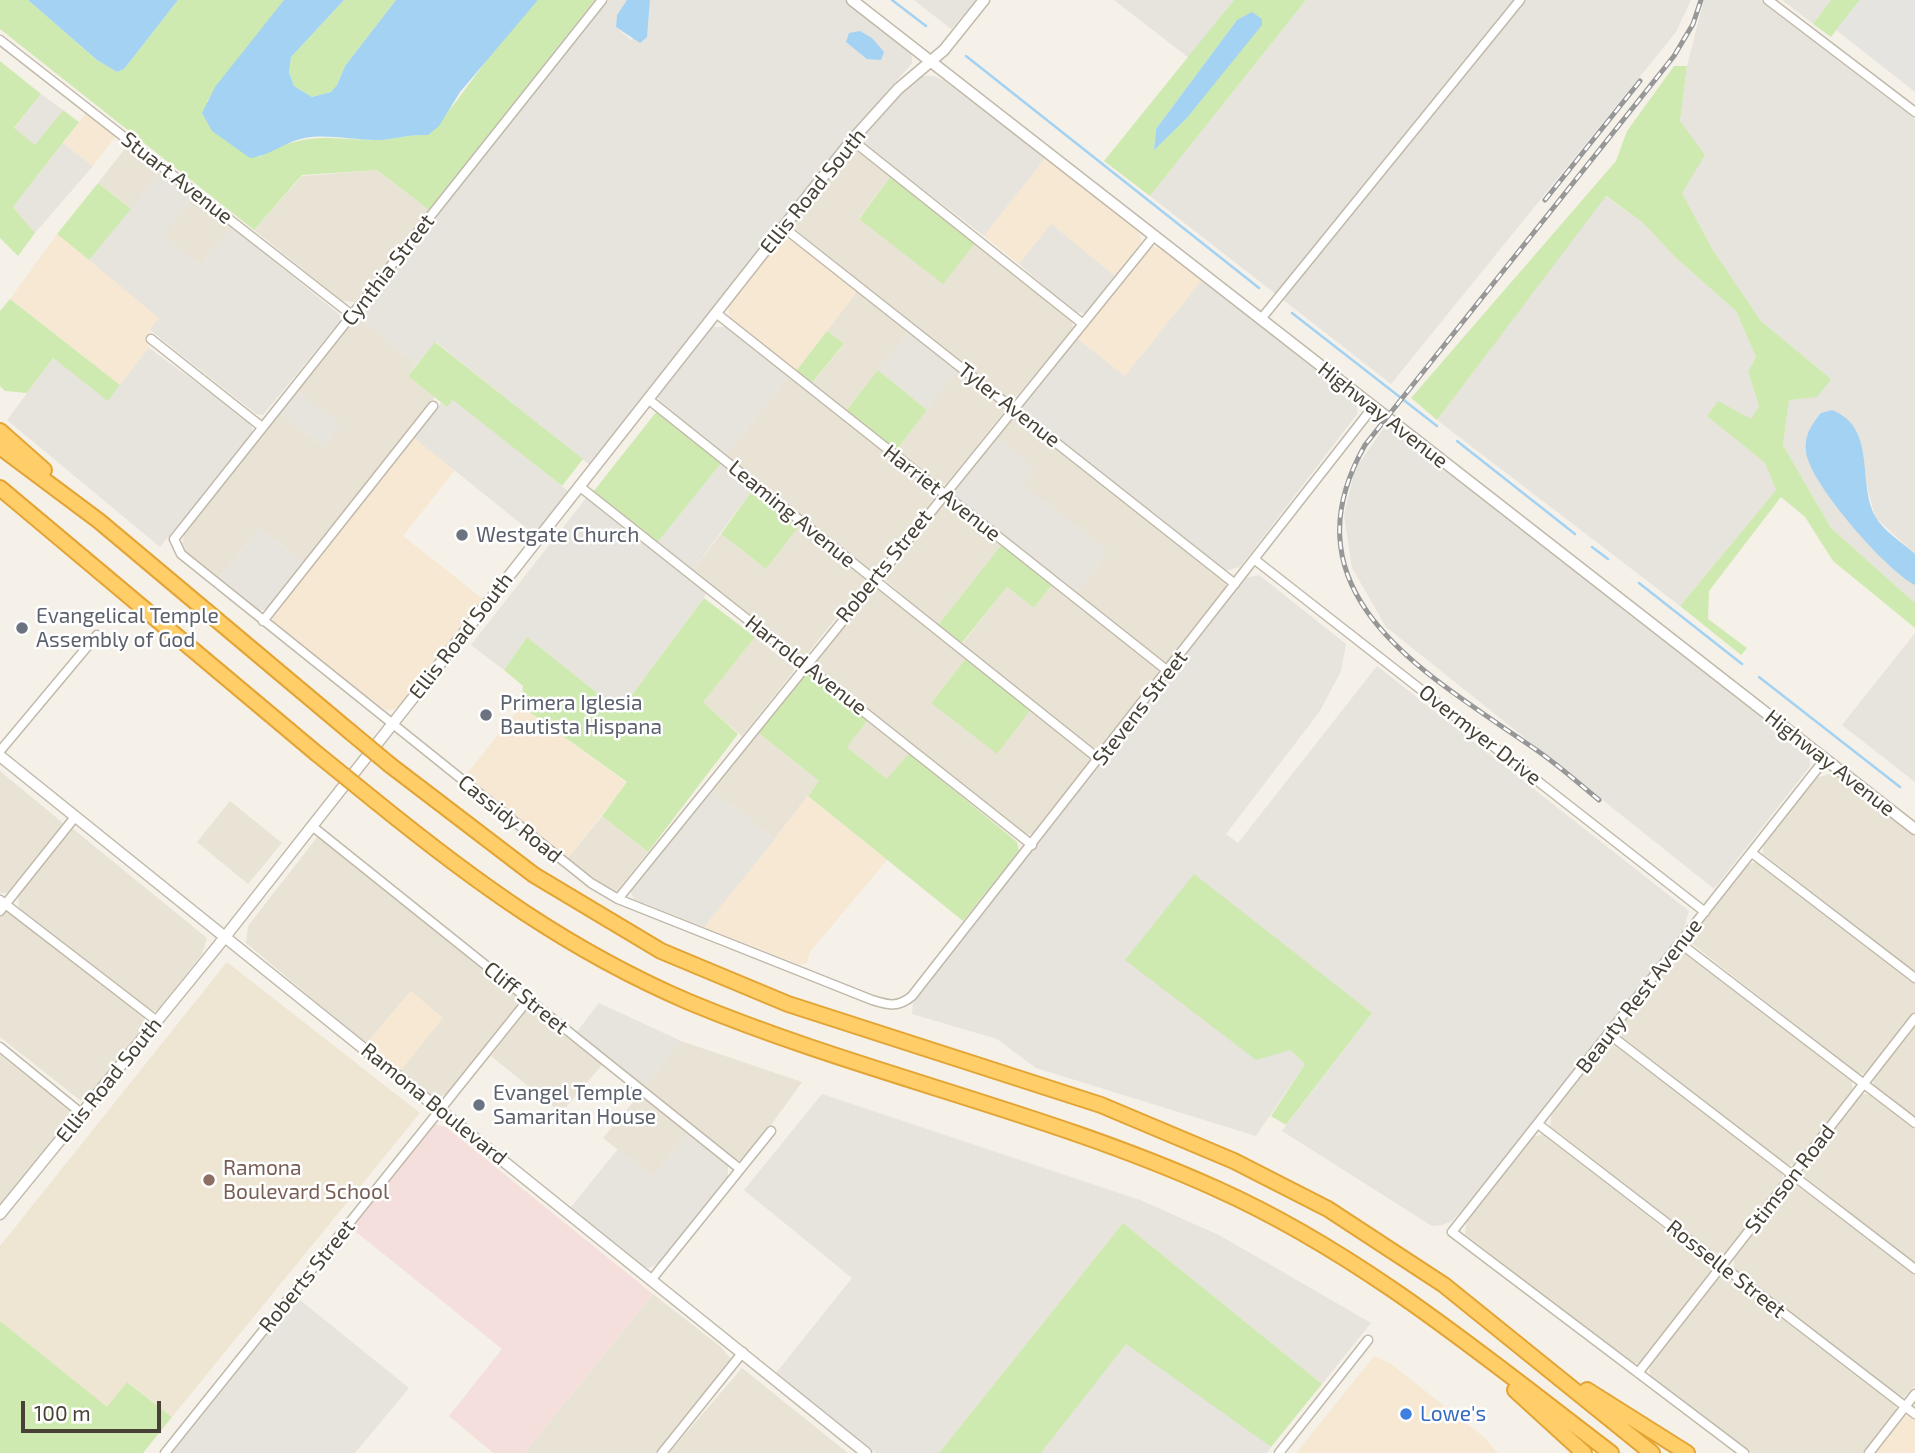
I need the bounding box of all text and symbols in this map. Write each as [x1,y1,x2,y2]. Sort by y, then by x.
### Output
street label: Ellis Road South [755,123,871,259]
street label: Stuart Avenue [116,127,238,229]
street label: Cynthia Street [336,209,440,331]
street label: Highway Avenue [1313,356,1453,474]
street label: Tyler Avenue [953,357,1065,453]
street label: Harriet Avenue [878,439,1006,547]
street label: Leaming Avenue [723,455,861,573]
street label: Roberts Street [831,504,937,628]
place label: Westgate Church [476,522,639,548]
marker: Westgate Church [454,527,470,543]
street label: Ellis Road South [404,568,518,704]
place label: Evangelical Temple Assembly of God [36,603,219,653]
street label: Harrold Avenue [740,610,872,720]
marker: Evangelical Temple Assembly of God [14,620,30,636]
street label: Stevens Street [1087,645,1193,771]
street label: Overmyer Drive [1414,679,1546,791]
place label: Primera Iglesia Bautista Hispana [500,690,662,740]
street label: Highway Avenue [1760,704,1900,822]
marker: Primera Iglesia Bautista Hispana [478,707,494,723]
street label: Cassidy Road [453,769,567,869]
street label: Beauty Rest Avenue [1571,914,1707,1078]
street label: Cliff Street [479,956,573,1040]
street label: Ellis Road South [51,1012,167,1148]
street label: Ramona Boulevard [356,1037,512,1171]
place label: Evangel Temple Samaritan House [493,1080,656,1130]
marker: Evangel Temple Samaritan House [471,1097,487,1113]
street label: Stimson Road [1740,1120,1840,1238]
place label: Ramona Boulevard School [223,1155,389,1205]
marker: Ramona Boulevard School [201,1172,217,1188]
street label: Roberts Street [254,1214,360,1338]
street label: Rosselle Street [1661,1215,1791,1323]
scale bar [24,1386,164,1430]
text: 100 m [34,1400,91,1425]
place label: Lowe's [1420,1401,1486,1427]
marker: Lowe's [1398,1406,1414,1422]

